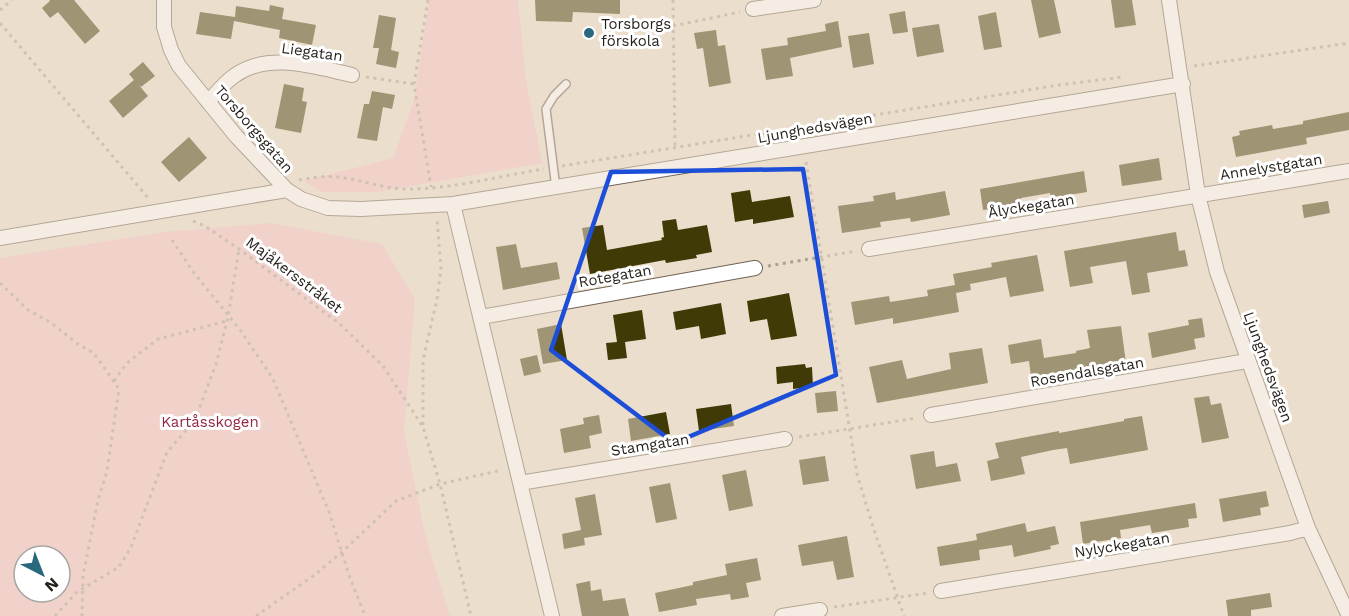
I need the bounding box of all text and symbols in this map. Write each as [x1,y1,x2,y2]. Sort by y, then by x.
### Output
place label: Torsborgs förskola [601,15,671,50]
marker: Torsborgs förskola [582,26,596,40]
street label: Liegatan [280,39,344,65]
street label: Torsborgsgatan [211,81,297,177]
street label: Ljunghedsvägen [756,109,874,147]
street label: Annelystgatan [1219,150,1323,184]
street label: Ålyckegatan [986,190,1076,222]
street label: Majåkersstråket [242,233,346,317]
street label: Rotegatan [577,261,653,291]
street label: Ljunghedsvägen [1240,309,1296,425]
street label: Rosendalsgatan [1029,353,1145,391]
park label: Kartåsskogen [161,413,259,431]
street label: Stamgatan [610,430,690,460]
street label: Nylyckegatan [1073,529,1171,561]
north arrow [12,544,72,604]
text: N [41,574,62,596]

